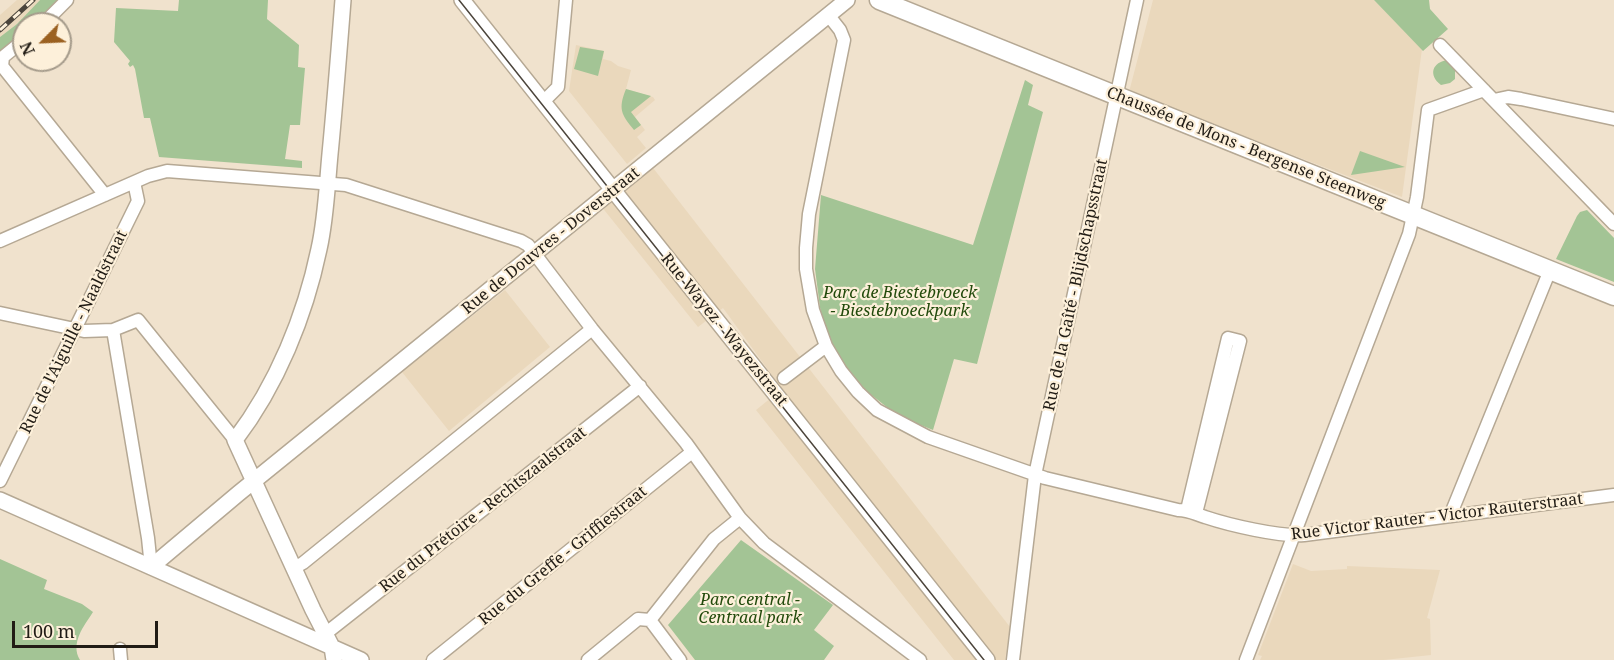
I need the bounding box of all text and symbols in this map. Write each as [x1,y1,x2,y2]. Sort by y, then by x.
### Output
north arrow [12,12,72,72]
text: N [15,38,40,59]
street label: Chaussée de Mons - Bergense Steenweg [1104,83,1388,213]
street label: Rue de la Gaîté - Blijdschapsstraat [1040,157,1112,413]
street label: Rue de Douvres - Doverstraat [458,163,644,319]
street label: Rue de l'Aiguille - Naaldstraat [16,227,132,437]
street label: Rue Wayez - Wayezstraat [657,250,791,410]
park label: Parc de Biestebroeck - Biestebroeckpark [823,283,977,321]
street label: Rue du Prétoire - Rechtszaalstraat [376,423,590,597]
street label: Rue du Greffe - Griffiestraat [475,482,651,630]
street label: Rue Victor Rauter - Victor Rauterstraat [1290,490,1584,544]
park label: Parc central - Centraal park [698,590,802,628]
scale bar [15,609,160,647]
text: 100 m [23,619,75,643]

